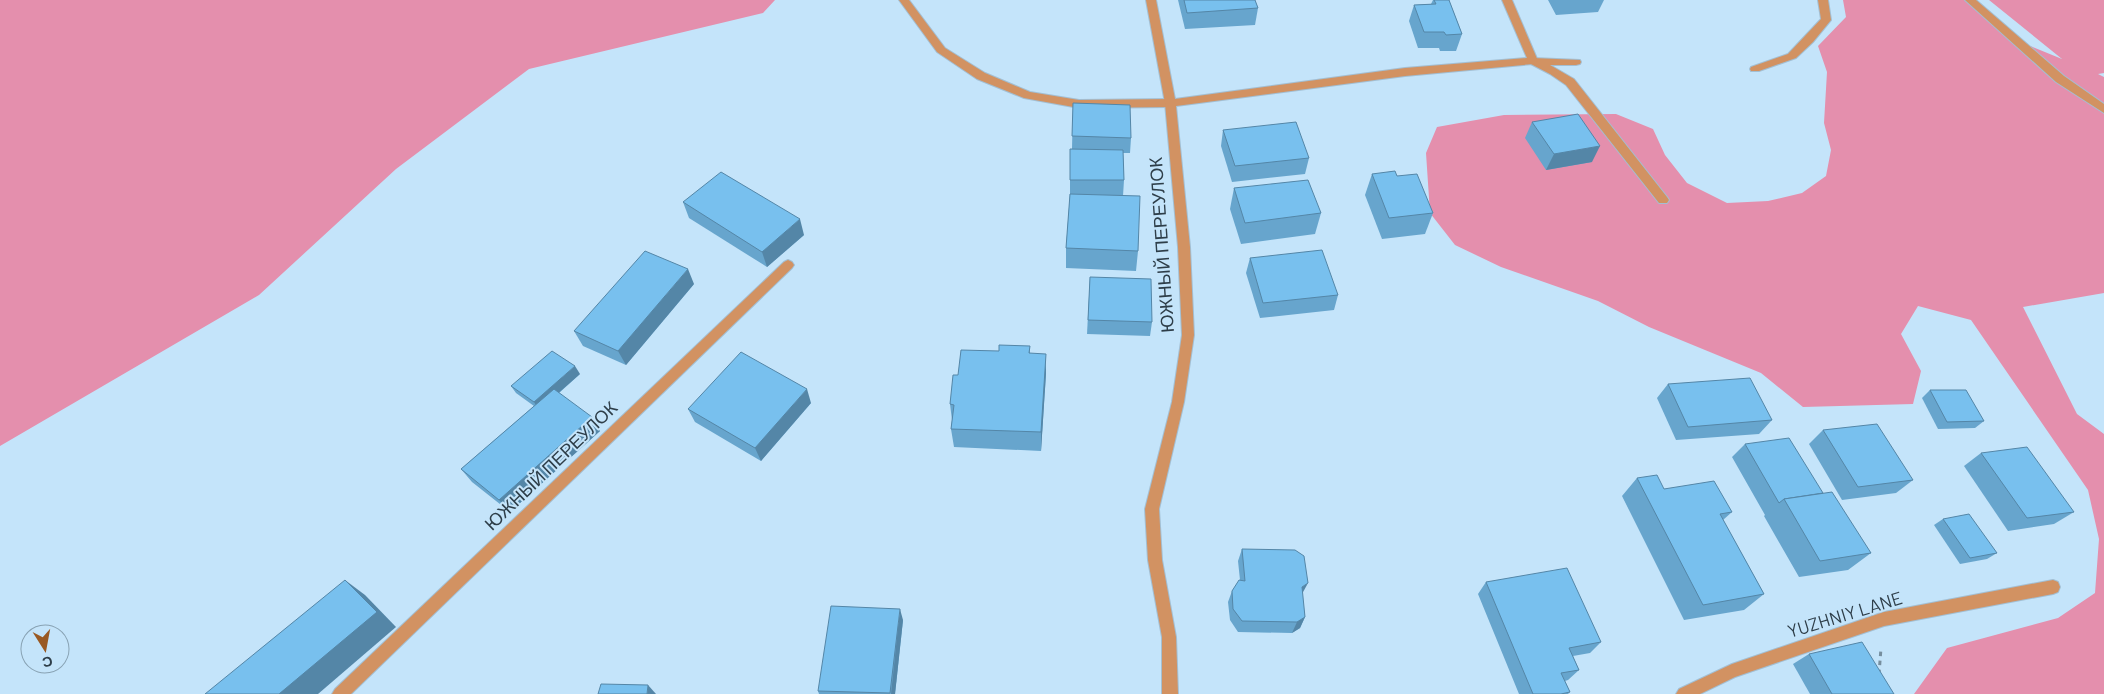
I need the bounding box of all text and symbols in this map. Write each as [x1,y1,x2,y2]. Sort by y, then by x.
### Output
street label: ЮЖНЫЙ ПЕРЕУЛОК [1144,156,1178,334]
street label: ЮЖНЫЙ ПЕРЕУЛОК [479,396,622,534]
street label: YUZHNIY LANE [1785,586,1905,642]
north arrow [20,624,70,674]
text: С [41,653,54,672]

